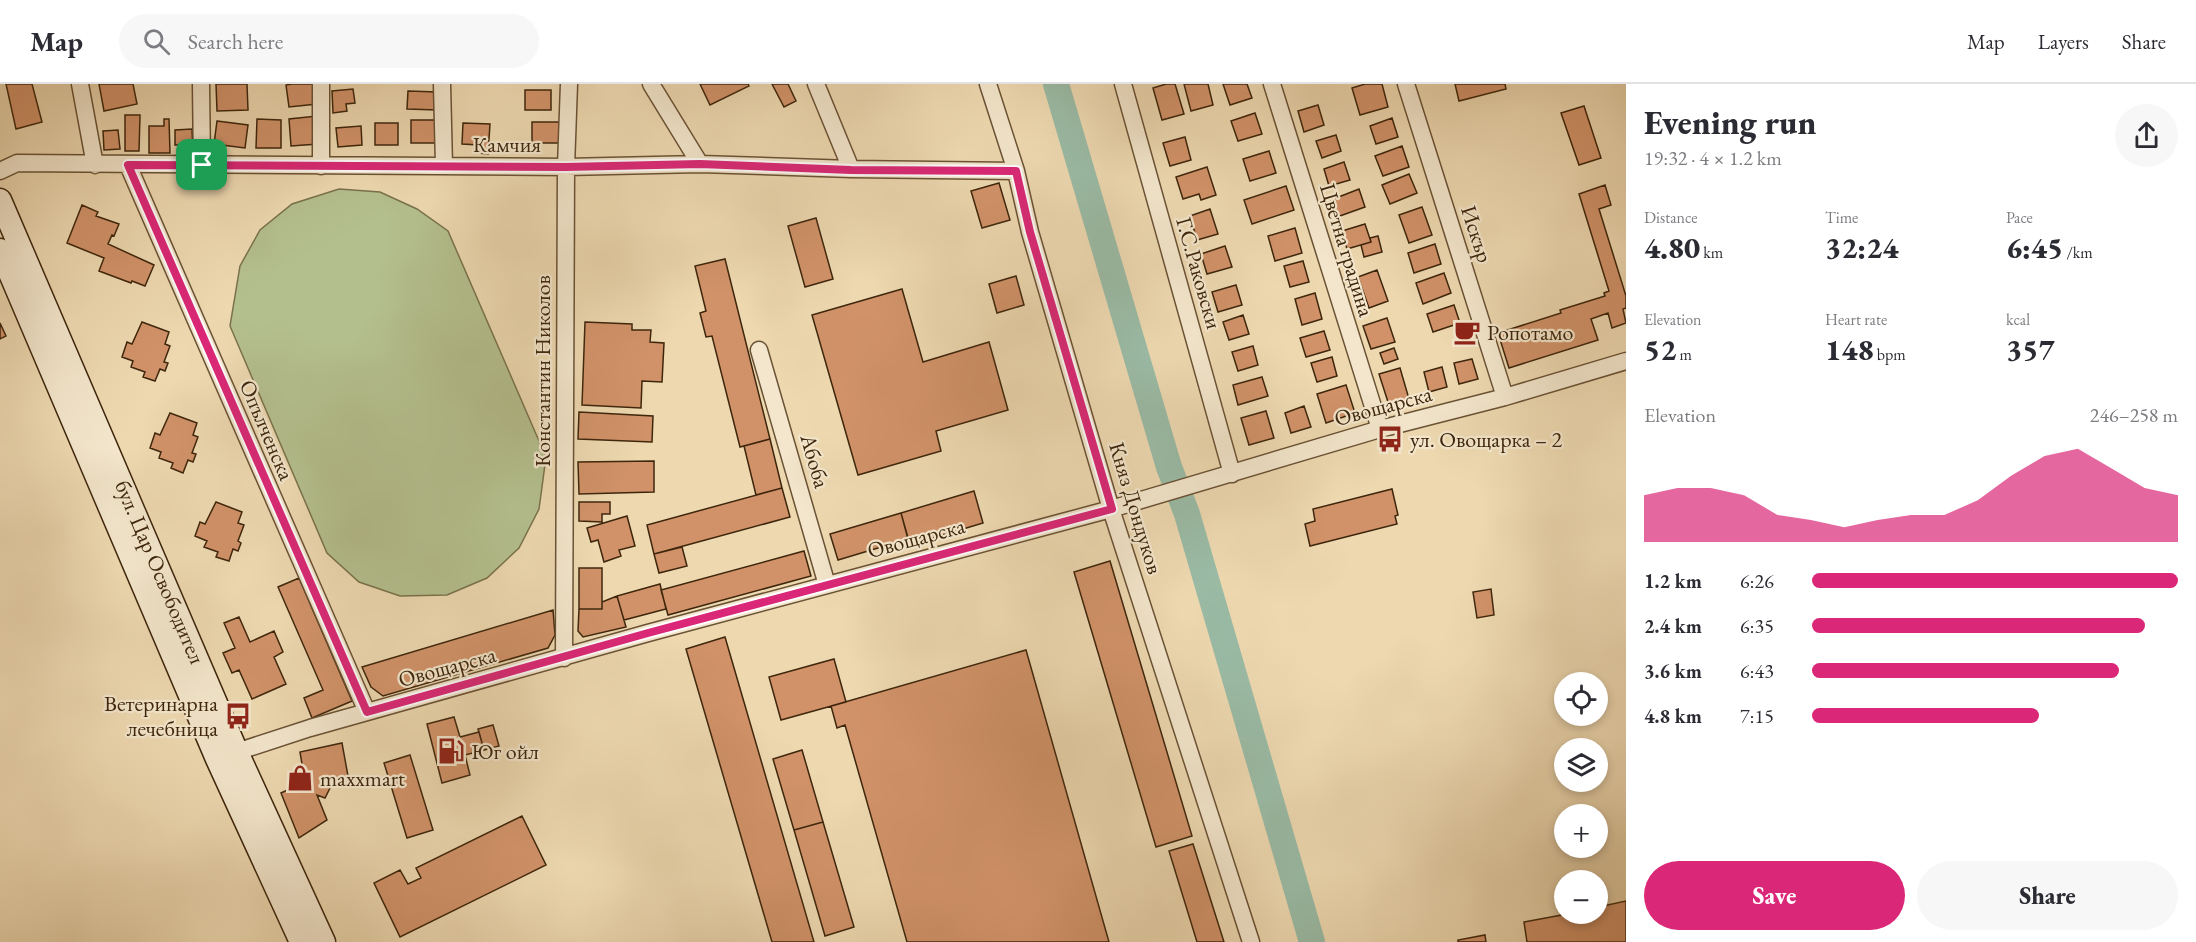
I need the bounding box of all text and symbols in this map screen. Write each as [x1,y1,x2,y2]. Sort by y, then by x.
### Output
search box [119,14,539,68]
text: Map [30,23,83,59]
icon: search [140,25,173,58]
text: Search here [188,27,283,56]
text: Map [1967,28,2005,55]
text: Layers [2038,28,2089,55]
text: Share [2122,28,2166,55]
text: Evening run [1644,101,1816,144]
button: share [2115,104,2178,167]
street label: Камчия [473,130,541,159]
pin [176,139,227,190]
text: 19:32 · 4 × 1.2 km [1644,145,1782,171]
icon: arrive [185,148,218,181]
street label: Цветна градина [1313,180,1381,320]
street label: Искър [1454,202,1500,266]
text: Distance [1644,207,1697,228]
text: Time [1825,207,1858,228]
text: Pace [2006,207,2033,228]
street label: Г.С.Раковски [1169,214,1229,333]
text: 4.80 [1644,228,1700,267]
text: 32:24 [1825,228,1898,267]
text: 6:45 [2006,228,2063,267]
text: km [1700,242,1723,263]
text: /km [2063,242,2093,263]
street label: Константин Николов [528,275,557,467]
text: Elevation [1644,309,1702,330]
text: Heart rate [1825,309,1887,330]
text: kcal [2006,309,2030,330]
cafe icon: Ропотамо [1452,317,1482,347]
place label: Ропотамо [1487,318,1573,347]
text: 52 [1644,330,1676,369]
text: 148 [1825,330,1874,369]
text: 357 [2006,330,2055,369]
text: m [1676,344,1692,365]
text: bpm [1874,344,1906,365]
street label: Опълченска [233,376,301,485]
street label: Овощарска [1331,379,1435,433]
text: Elevation [1644,402,1716,428]
text: 246–258 m [2090,402,2178,428]
bus stop icon: ул. Овощарка – 2 [1375,424,1405,454]
place label: ул. Овощарка – 2 [1410,425,1562,454]
street label: Абоба [793,430,837,492]
street label: Княз Дондуков [1102,439,1170,577]
street label: бул. Цар Освободител [108,476,212,669]
street label: Овощарска [864,511,968,565]
text: 1.2 km [1644,568,1702,594]
text: 6:26 [1740,568,1774,594]
text: 2.4 km [1644,613,1702,639]
text: 6:35 [1740,613,1774,639]
street label: Овощарска [395,640,499,694]
text: 3.6 km [1644,658,1702,684]
text: 6:43 [1740,658,1774,684]
map controls [1554,672,1608,924]
button: locate [1554,672,1608,726]
place label: Ветеринарна лечебница [104,689,218,743]
bus stop icon: Ветеринарна лечебница [223,701,253,731]
text: 4.8 km [1644,703,1702,729]
text: 7:15 [1740,703,1774,729]
fuel station icon: Юг ойл [436,736,466,766]
place label: Юг ойл [471,737,539,766]
button: layers [1554,738,1608,792]
shop icon: maxxmart [285,763,315,793]
place label: maxxmart [320,764,405,793]
button: + [1554,804,1608,858]
button: Save [1644,861,1905,930]
button: Share [1917,861,2178,930]
button: − [1554,870,1608,924]

